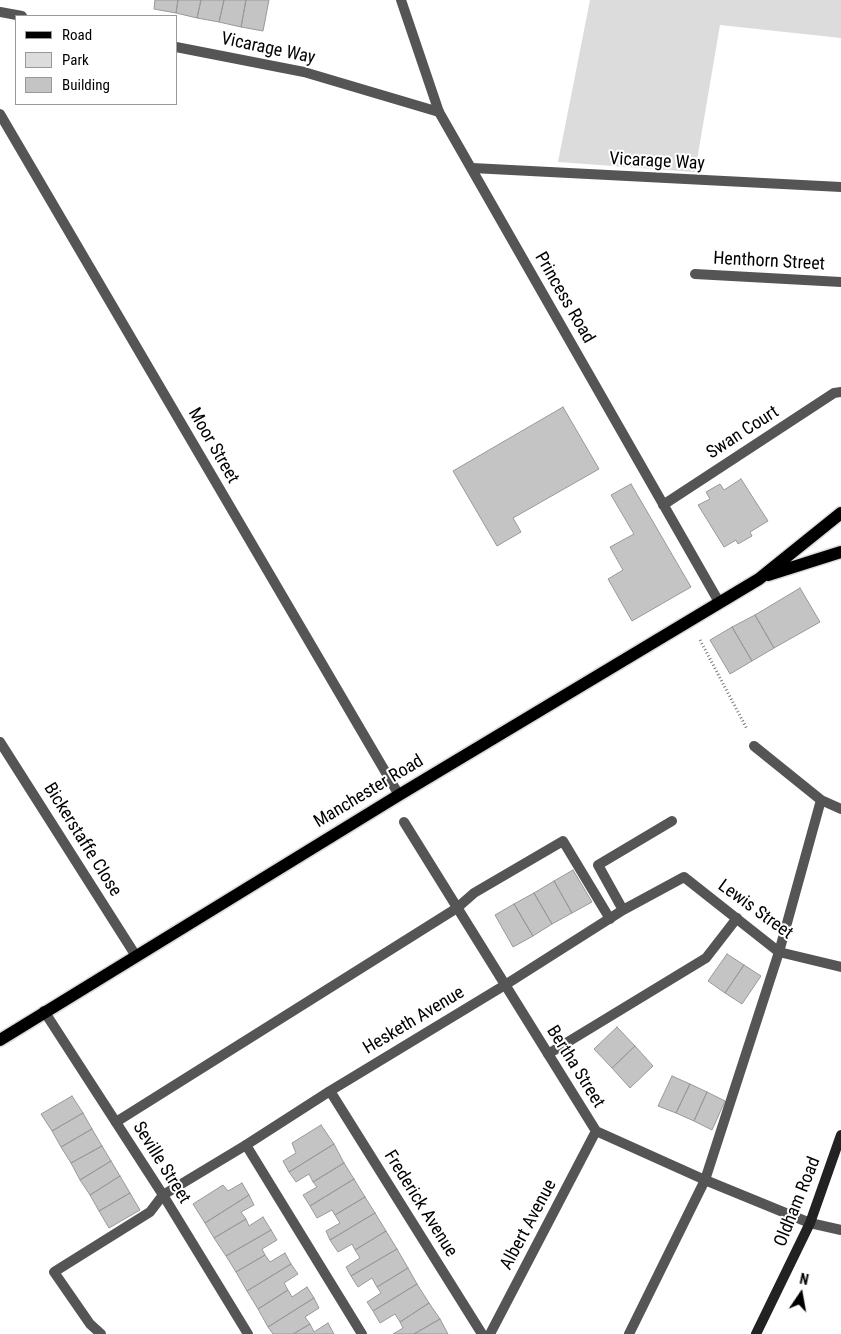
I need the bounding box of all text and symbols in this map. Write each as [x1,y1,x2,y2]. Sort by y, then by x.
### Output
legend [15,15,178,105]
text: Road [62,26,92,44]
street label: Vicarage Way [219,28,317,70]
text: Park [62,51,89,69]
text: Building [62,76,110,94]
street label: Vicarage Way [609,149,705,175]
street label: Henthorn Street [713,248,825,276]
street label: Princess Road [529,249,599,347]
street label: Swan Court [703,402,783,464]
street label: Moor Street [183,404,243,488]
street label: Manchester Road [310,751,428,833]
street label: Bickerstaffe Close [38,779,126,901]
street label: Lewis Street [713,876,797,944]
street label: Hesketh Avenue [360,982,468,1060]
street label: Bertha Street [541,1022,609,1112]
street label: Seville Street [127,1118,195,1208]
street label: Frederick Avenue [379,1147,461,1261]
street label: Oldham Road [770,1154,826,1250]
street label: Albert Avenue [496,1176,562,1274]
north arrow [776,1269,826,1319]
text: N [798,1271,810,1288]

